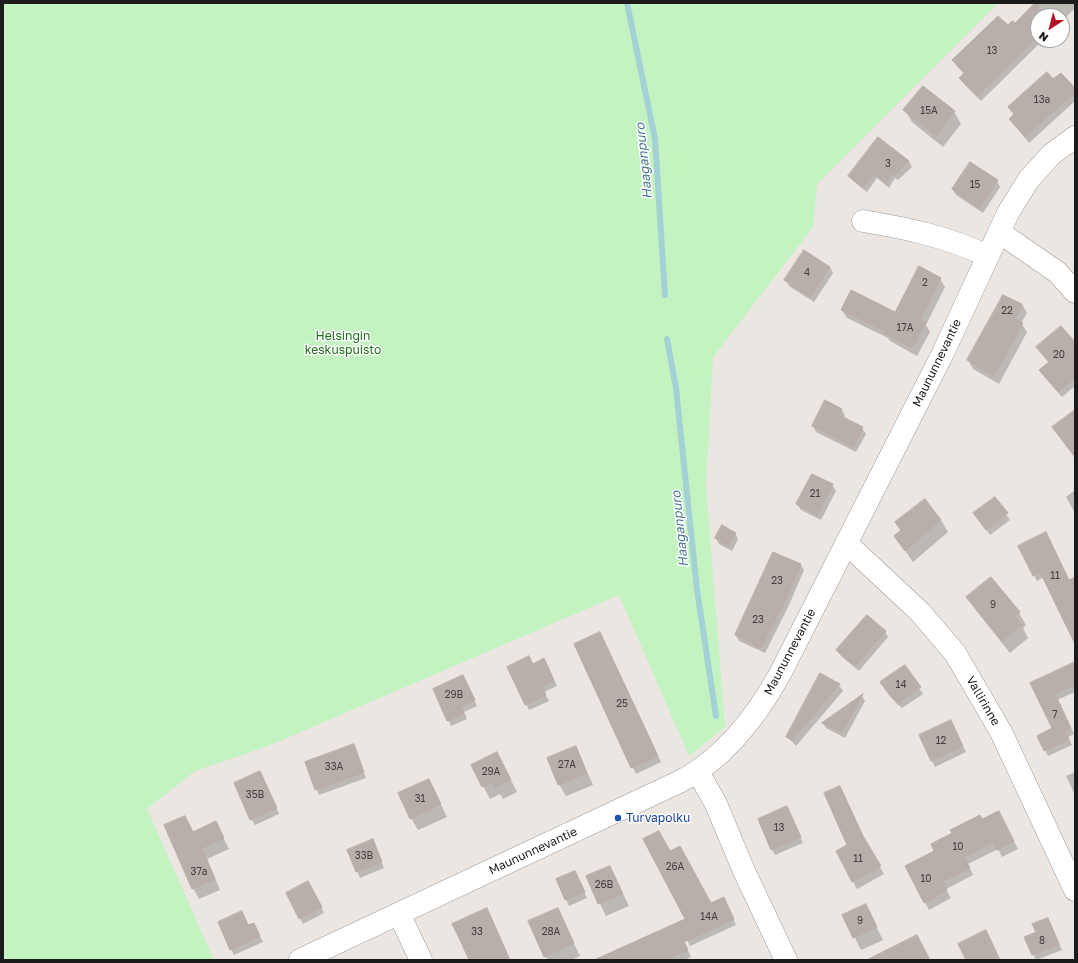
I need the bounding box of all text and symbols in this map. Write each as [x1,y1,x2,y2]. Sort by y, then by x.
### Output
north arrow [1030,8,1070,48]
text: N [1036,30,1050,45]
house number: 13 [987,45,997,57]
house number: 13a [1034,94,1050,106]
house number: 15A [920,105,938,117]
water label: Haaganpuro [632,122,656,200]
house number: 3 [885,158,891,170]
house number: 15 [970,179,980,191]
house number: 4 [804,267,810,279]
house number: 2 [922,277,928,289]
house number: 22 [1001,305,1013,317]
street label: Maununnevantie [910,317,964,409]
house number: 17A [897,322,913,334]
park label: Helsingin keskuspuisto [305,329,381,357]
house number: 20 [1053,349,1065,361]
house number: 21 [810,488,820,500]
water label: Haaganpuro [668,490,692,568]
house number: 11 [1050,570,1060,582]
house number: 23 [771,575,783,587]
house number: 9 [990,599,996,611]
street label: Maununnevantie [761,606,819,698]
house number: 23 [752,614,764,626]
street label: Vallirinne [963,674,1003,728]
house number: 14 [896,679,906,691]
house number: 29B [445,689,463,701]
house number: 25 [616,698,628,710]
house number: 7 [1052,709,1058,721]
house number: 12 [936,735,946,747]
house number: 27A [558,759,576,771]
house number: 33A [325,761,343,773]
house number: 29A [482,766,500,778]
house number: 35B [246,789,264,801]
house number: 31 [415,793,425,805]
place label: Turvapolku [626,811,690,825]
marker: Turvapolku [613,813,623,823]
house number: 13 [774,822,784,834]
street label: Maununnevantie [487,824,579,878]
house number: 10 [952,841,964,853]
house number: 33B [355,850,373,862]
house number: 11 [853,853,863,865]
house number: 26A [666,861,684,873]
house number: 37a [191,866,207,878]
house number: 10 [920,873,932,885]
house number: 26B [595,879,613,891]
house number: 14A [700,911,718,923]
house number: 9 [857,915,863,927]
house number: 33 [471,926,483,938]
house number: 28A [542,926,560,938]
house number: 8 [1039,935,1045,947]

